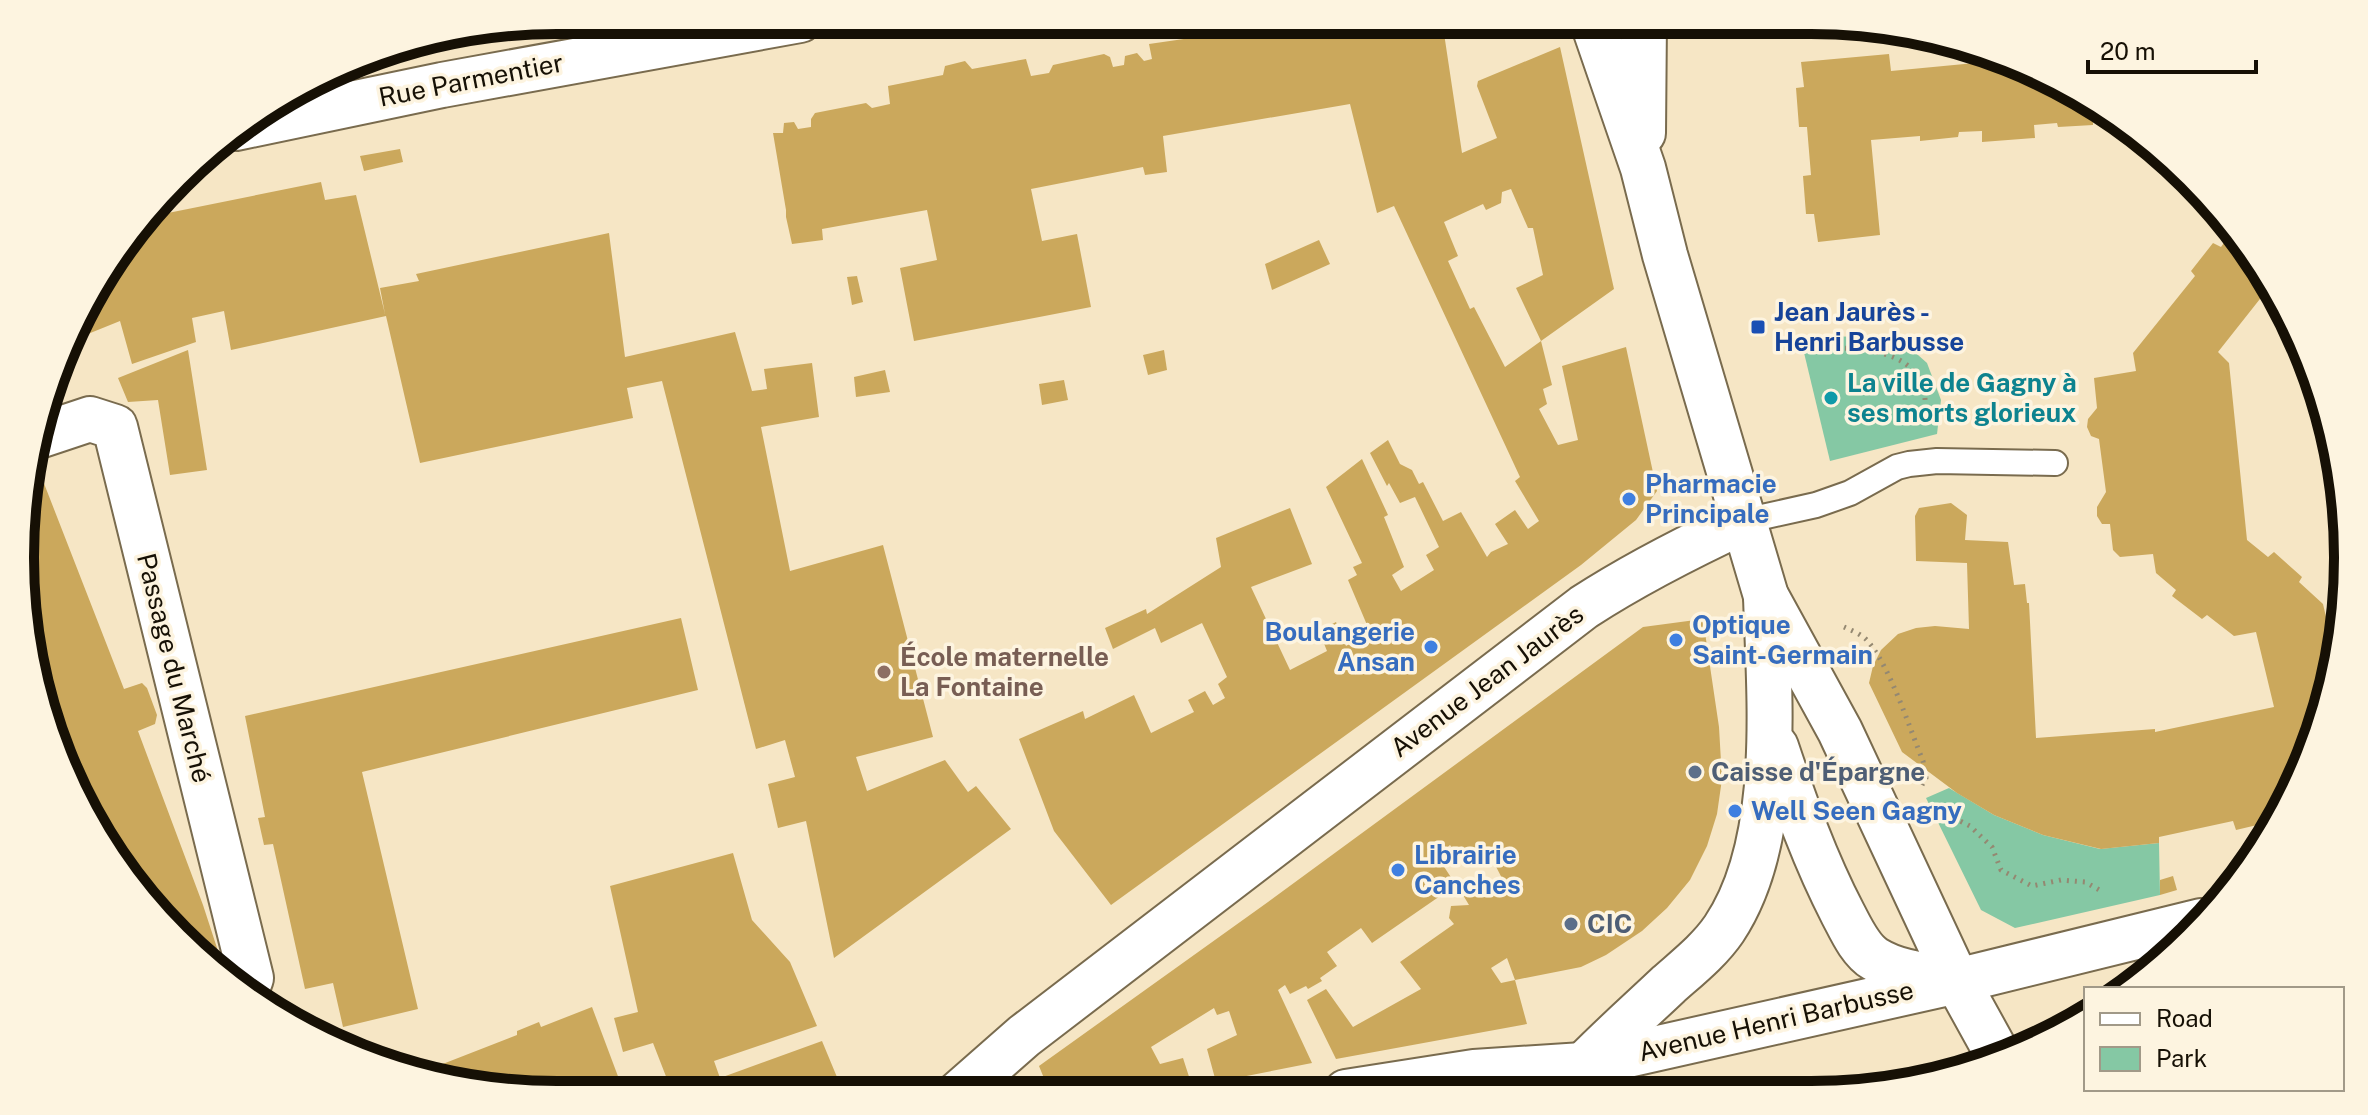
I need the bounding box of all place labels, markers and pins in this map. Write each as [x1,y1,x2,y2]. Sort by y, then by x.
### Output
place label: Jean Jaurès - Henri Barbusse [1774,296,1964,357]
marker: Jean Jaurès - Henri Barbusse [1749,318,1767,336]
place label: La ville de Gagny à ses morts glorieux [1847,367,2077,428]
marker: La ville de Gagny à ses morts glorieux [1822,389,1840,407]
place label: Pharmacie Principale [1645,468,1777,529]
marker: Pharmacie Principale [1620,490,1638,508]
place label: Optique Saint-Germain [1692,609,1873,670]
place label: Boulangerie Ansan [1264,616,1415,677]
marker: Optique Saint-Germain [1667,631,1685,649]
marker: Boulangerie Ansan [1422,638,1440,656]
place label: École maternelle La Fontaine [900,641,1109,702]
marker: École maternelle La Fontaine [875,663,893,681]
place label: Caisse d'Épargne [1711,756,1925,787]
marker: Caisse d'Épargne [1686,763,1704,781]
place label: Well Seen Gagny [1751,795,1962,826]
marker: Well Seen Gagny [1726,802,1744,820]
place label: Librairie Canches [1414,839,1521,900]
marker: Librairie Canches [1389,861,1407,879]
place label: CIC [1587,908,1632,939]
marker: CIC [1562,915,1580,933]

